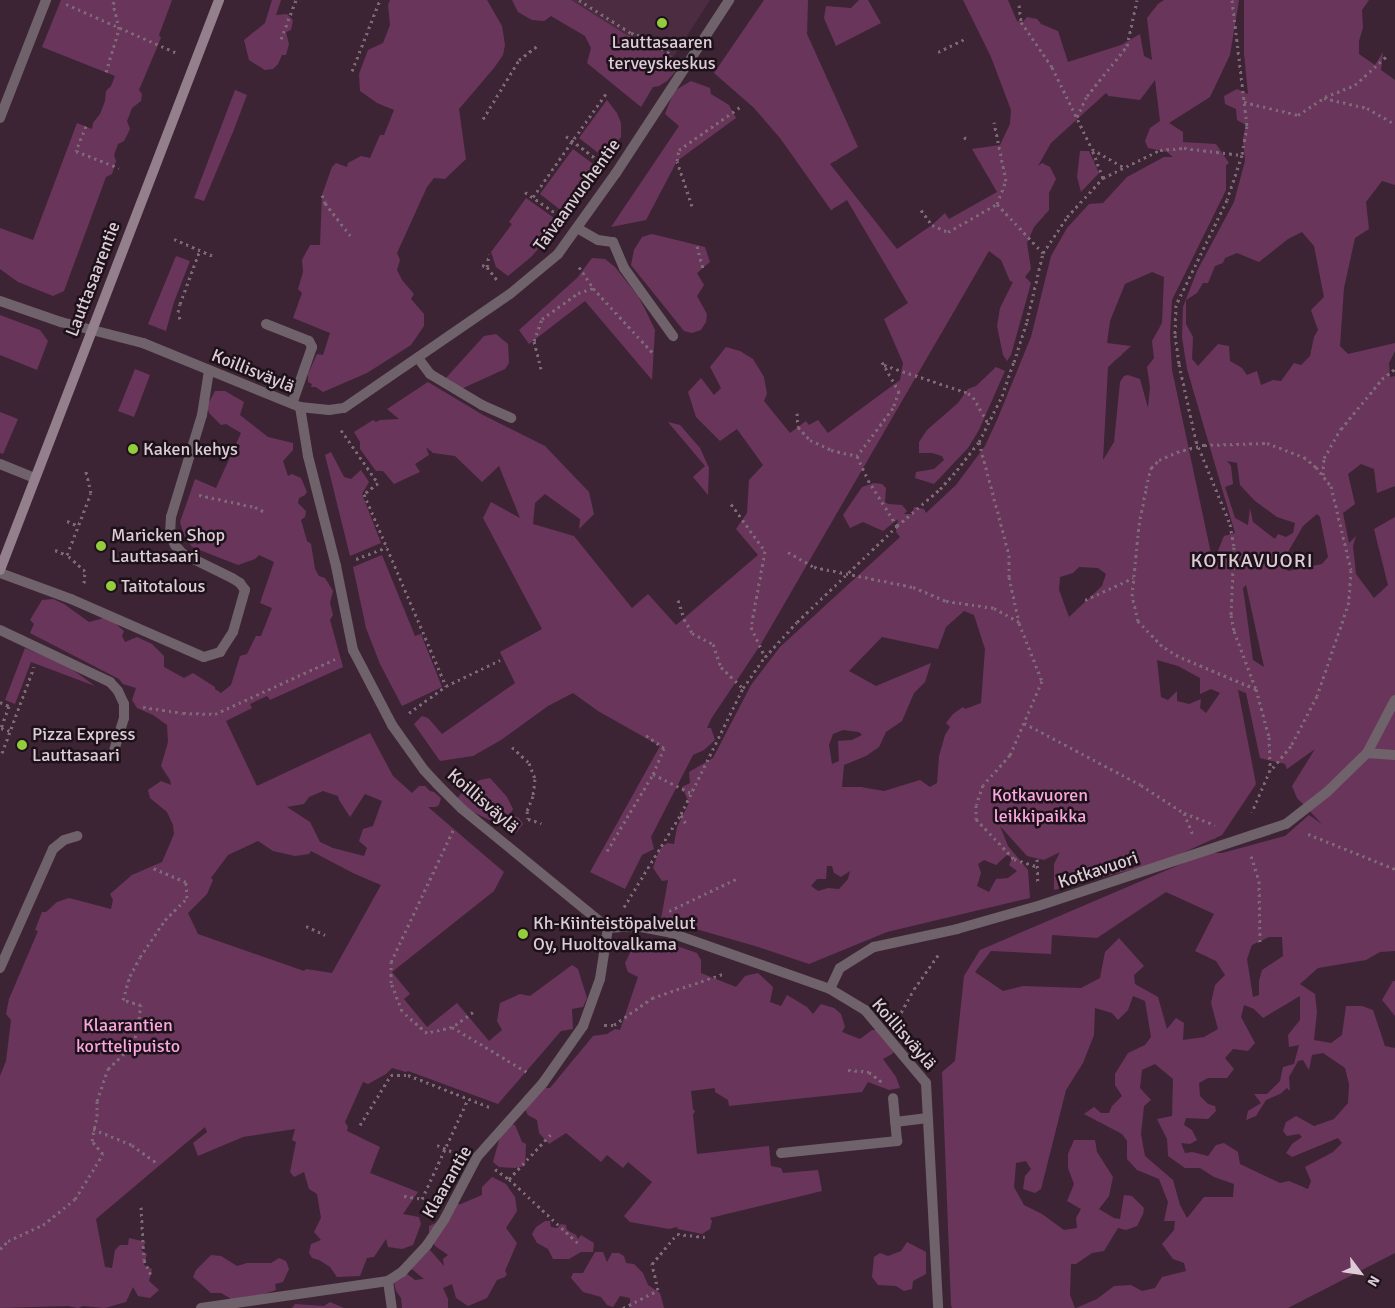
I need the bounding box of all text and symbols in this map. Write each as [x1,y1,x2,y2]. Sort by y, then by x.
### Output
marker: Lauttasaaren terveyskeskus [655,16,669,30]
place label: Lauttasaaren terveyskeskus [608,32,716,74]
street label: Taivaanvuohentie [529,135,625,255]
street label: Lauttasaarentie [61,218,125,340]
street label: Koillisväylä [208,345,298,397]
place label: Kaken kehys [143,438,238,460]
marker: Kaken kehys [127,443,139,455]
place label: Maricken Shop Lauttasaari [111,525,225,568]
marker: Maricken Shop Lauttasaari [95,540,107,552]
district label: KOTKAVUORI [1189,548,1315,572]
place label: Taitotalous [121,575,205,597]
marker: Taitotalous [105,580,117,592]
place label: Pizza Express Lauttasaari [32,724,135,766]
marker: Pizza Express Lauttasaari [16,739,28,751]
street label: Koillisväylä [443,764,523,838]
park label: Kotkavuoren leikkipaikka [992,785,1088,828]
street label: Kotkavuori [1055,847,1141,893]
place label: Kh-Kiinteistöpalvelut Oy, Huoltovalkama [533,913,695,956]
marker: Kh-Kiinteistöpalvelut Oy, Huoltovalkama [517,928,529,940]
street label: Koillisväylä [867,994,941,1074]
park label: Klaarantien korttelipuisto [76,1015,180,1058]
street label: Klaarantie [418,1142,476,1222]
north arrow [1335,1248,1385,1298]
text: N [1363,1272,1383,1290]

